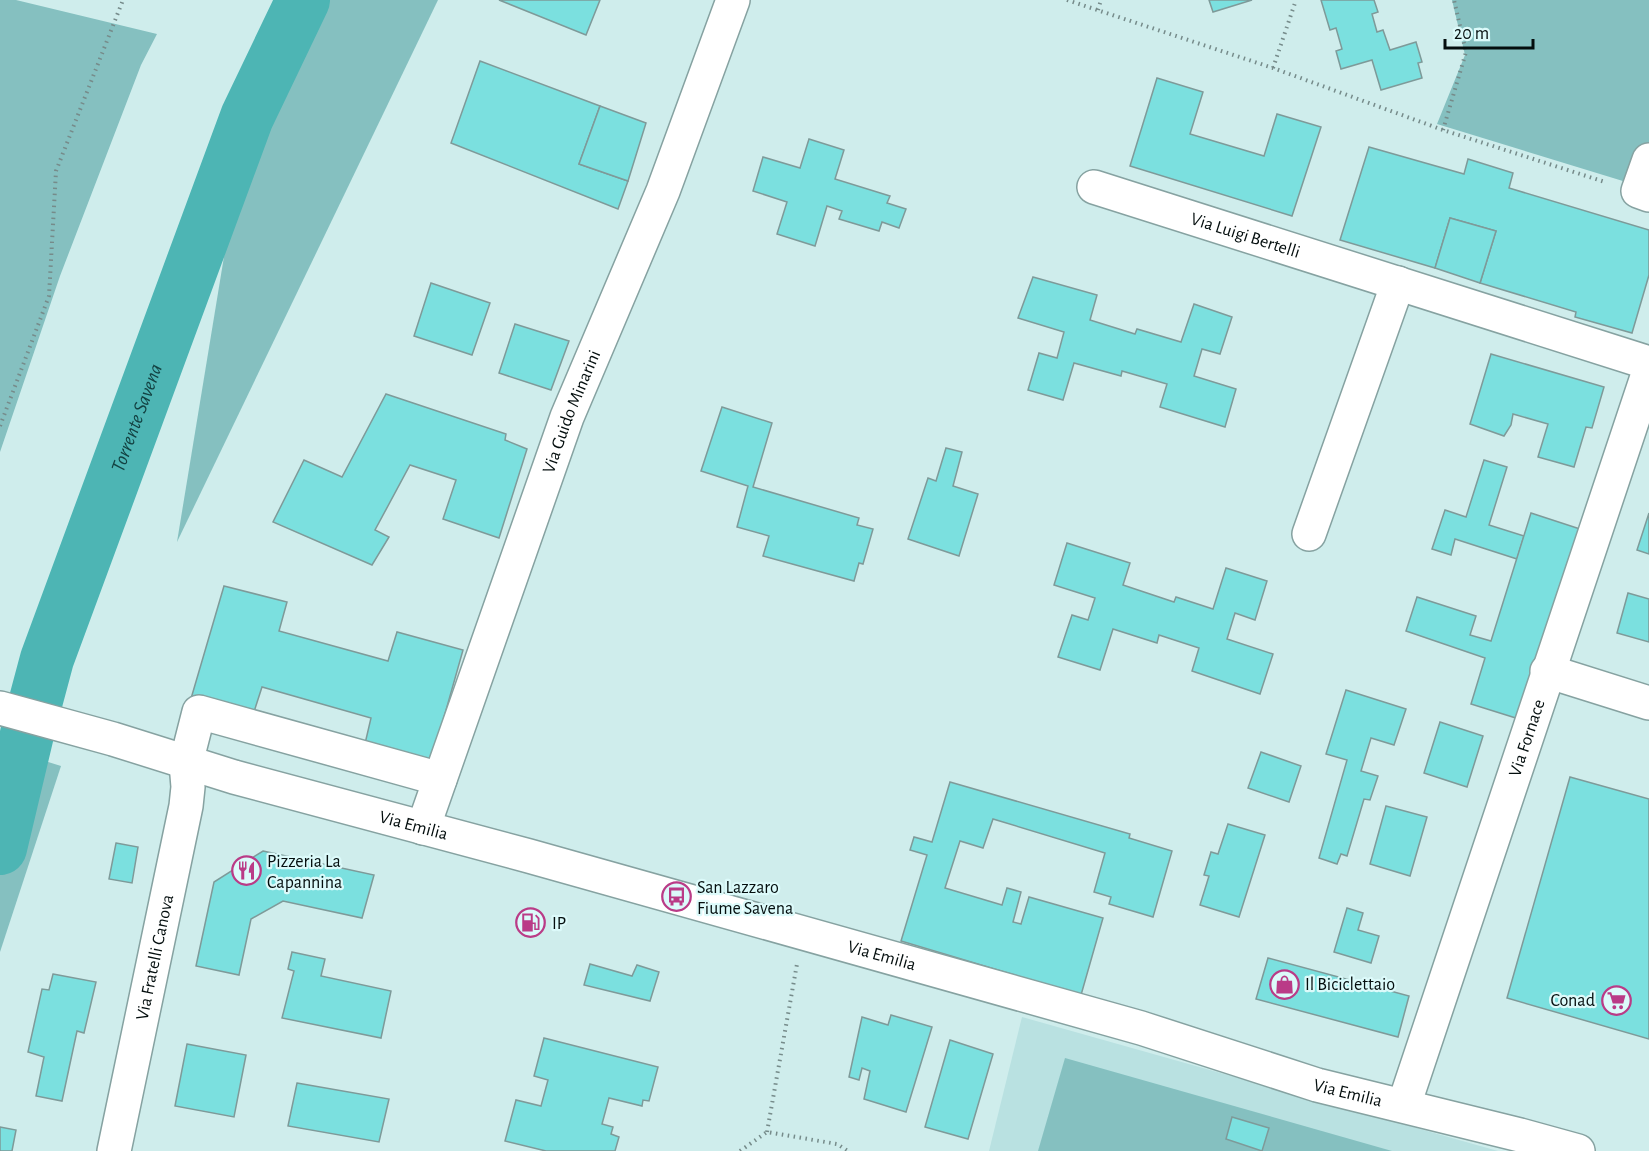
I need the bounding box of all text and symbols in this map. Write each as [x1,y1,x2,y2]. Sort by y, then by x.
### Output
scale bar [1445,12,1534,50]
text: 20 m [1454,25,1489,43]
street label: Via Luigi Bertelli [1188,210,1302,262]
street label: Via Guido Minarini [540,348,604,476]
water label: Torrente Savena [108,361,166,475]
street label: Via Fornace [1506,697,1549,779]
street label: Via Emilia [377,808,450,844]
place label: Pizzeria La Capannina [267,853,342,892]
restaurant icon: Pizzeria La Capannina [230,855,262,887]
place label: San Lazzaro Fiume Savena [697,879,793,918]
bus stop icon: San Lazzaro Fiume Savena [660,881,692,913]
street label: Via Fratelli Canova [134,893,177,1022]
fuel station icon: IP [515,907,547,939]
place label: IP [552,915,566,933]
street label: Via Emilia [845,938,918,974]
shop icon: Il Biciclettaio [1268,968,1300,1000]
place label: Il Biciclettaio [1305,976,1395,994]
supermarket icon: Conad [1600,984,1632,1016]
place label: Conad [1550,992,1595,1010]
street label: Via Emilia [1311,1076,1384,1111]

